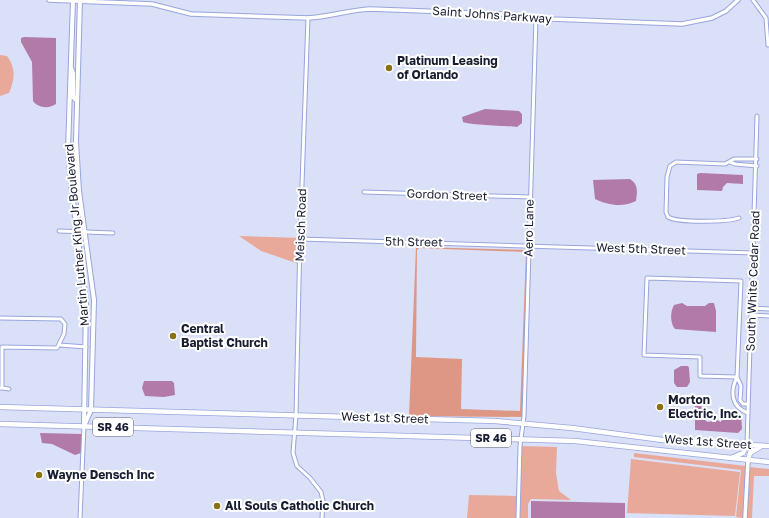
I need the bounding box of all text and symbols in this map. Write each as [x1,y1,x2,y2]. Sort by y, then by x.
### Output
street label: Saint Johns Parkway [432,3,552,26]
place label: Platinum Leasing of Orlando [397,53,498,82]
marker: Platinum Leasing of Orlando [384,63,394,73]
street label: Martin Luther King Jr Boulevard [61,143,92,327]
street label: Gordon Street [406,186,488,203]
street label: Meisch Road [292,188,309,262]
street label: Aero Lane [520,199,537,257]
street label: South White Cedar Road [743,210,762,351]
street label: 5th Street [385,233,443,250]
street label: West 5th Street [596,239,686,258]
place label: Central Baptist Church [181,321,268,350]
marker: Central Baptist Church [168,331,178,341]
place label: Morton Electric, Inc. [668,392,742,421]
marker: Morton Electric, Inc. [655,402,665,412]
street label: West 1st Street [341,408,429,427]
road number: SR 46 [93,418,133,436]
road number: SR 46 [471,429,511,447]
street label: West 1st Street [664,431,752,452]
place label: Wayne Densch Inc [47,467,155,482]
marker: Wayne Densch Inc [34,470,44,480]
place label: All Souls Catholic Church [225,498,374,513]
marker: All Souls Catholic Church [212,501,222,511]

